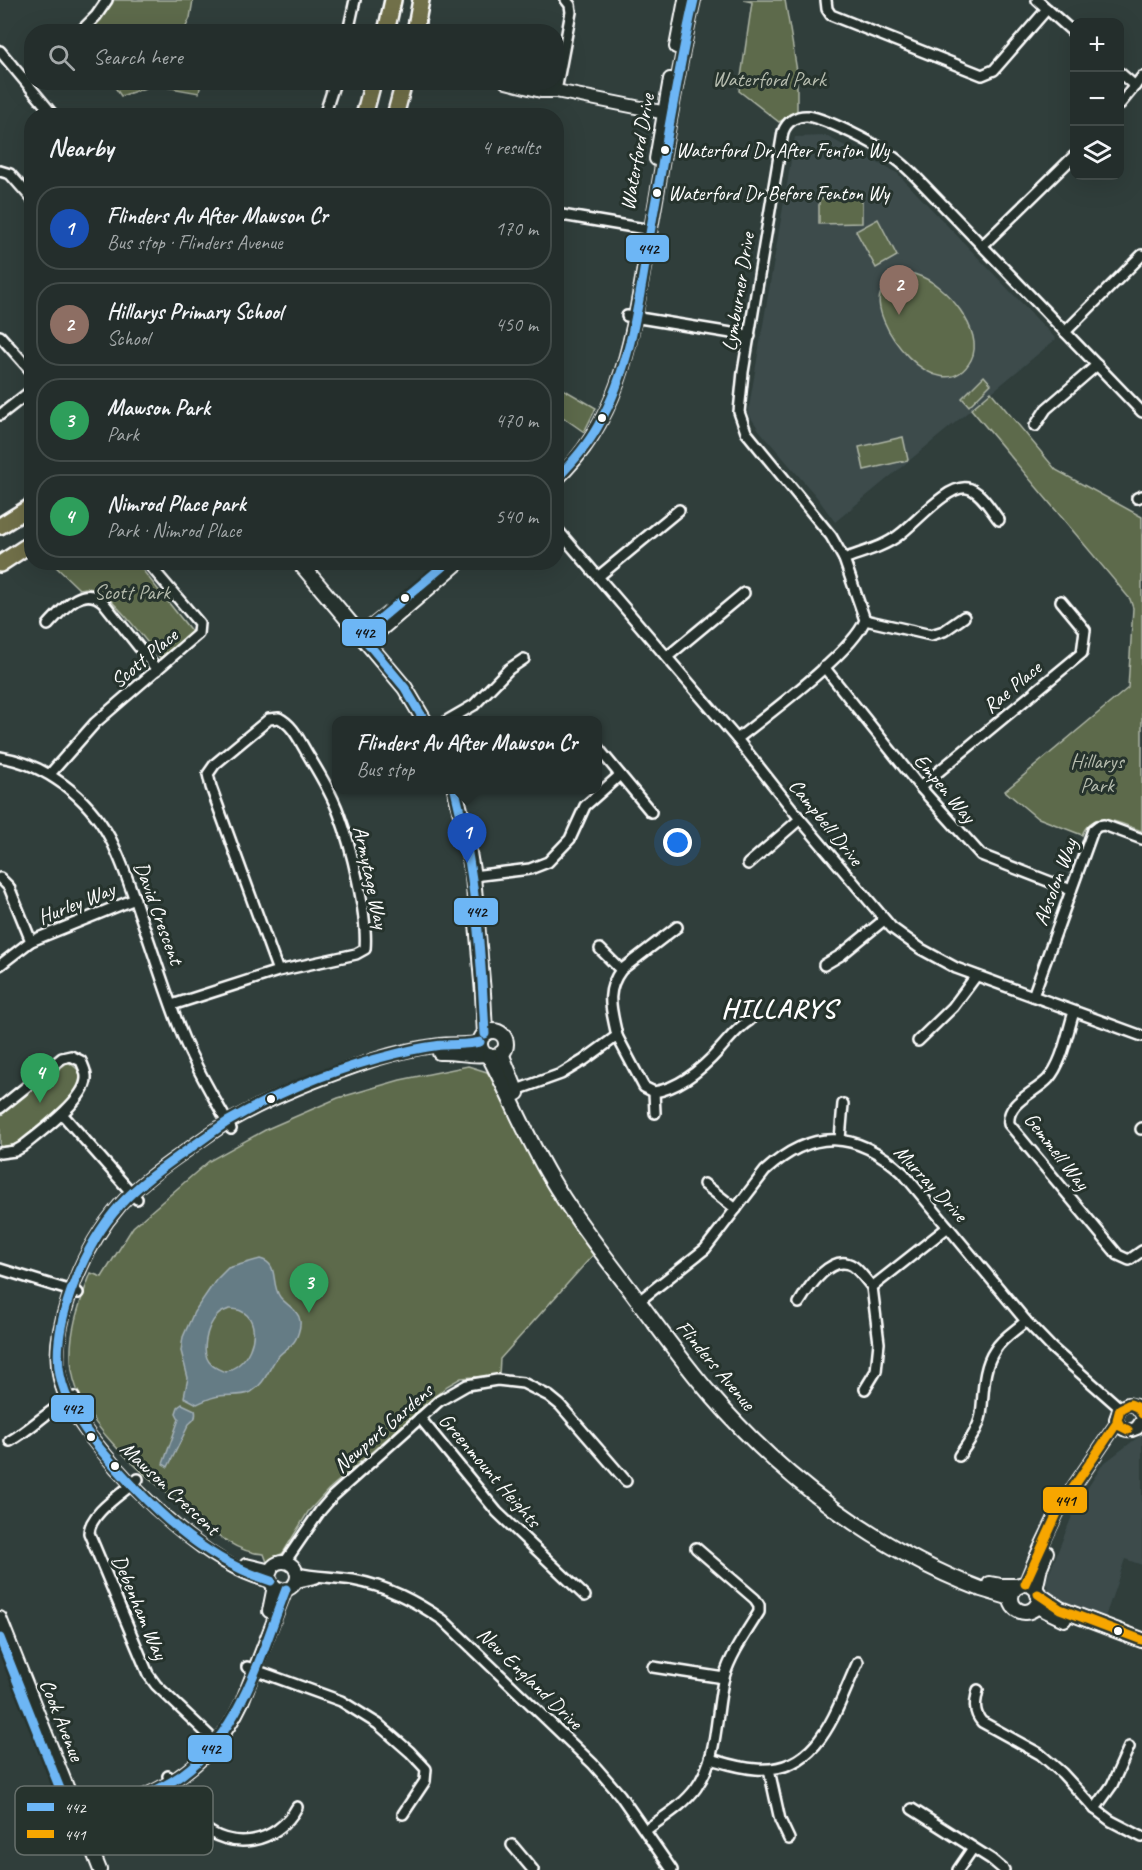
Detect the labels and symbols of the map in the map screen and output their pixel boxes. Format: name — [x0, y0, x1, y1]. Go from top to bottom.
park label: Waterford Park — [712, 66, 828, 92]
street label: Waterford Drive — [614, 91, 660, 212]
place label: Waterford Dr After Fenton Wy — [676, 138, 890, 163]
marker: Waterford Dr After Fenton Wy — [659, 144, 671, 156]
place label: Waterford Dr Before Fenton Wy — [668, 181, 891, 206]
marker: Waterford Dr Before Fenton Wy — [651, 187, 663, 199]
street label: Lymburner Drive — [716, 229, 761, 353]
line badge: 442 — [625, 234, 670, 263]
text: 442 — [637, 239, 661, 259]
pin: 2 — [880, 266, 918, 315]
unlabelled marker — [596, 412, 608, 424]
park label: Scott Park — [94, 579, 171, 605]
unlabelled marker — [399, 592, 411, 604]
line badge: 442 — [341, 618, 387, 647]
street label: Scott Place — [105, 622, 184, 694]
text: 442 — [353, 623, 377, 643]
street label: Rae Place — [977, 654, 1048, 719]
street label: Empen Way — [908, 748, 983, 830]
park label: Hillarys Park — [1070, 748, 1126, 798]
street label: Campbell Drive — [783, 773, 870, 872]
pin: 1 — [448, 814, 486, 863]
street label: Armytage Way — [347, 823, 395, 932]
your location — [663, 828, 692, 857]
street label: Absolon Way — [1027, 833, 1083, 929]
street label: David Crescent — [128, 858, 190, 970]
street label: Hurley Way — [34, 875, 120, 930]
line badge: 442 — [453, 897, 499, 926]
text: 442 — [465, 902, 489, 922]
district label: HILLARYS — [721, 991, 841, 1025]
pin: 4 — [20, 1054, 60, 1103]
unlabelled marker — [265, 1093, 277, 1105]
street label: Gemmell Way — [1019, 1107, 1097, 1197]
street label: Murray Drive — [889, 1139, 975, 1229]
pin: 3 — [290, 1264, 328, 1313]
street label: Flinders Avenue — [671, 1315, 762, 1416]
street label: Newport Gardens — [328, 1376, 440, 1478]
line badge: 442 — [50, 1394, 95, 1423]
text: 442 — [61, 1399, 85, 1419]
street label: Greenmount Heights — [433, 1407, 548, 1534]
unlabelled marker — [85, 1431, 97, 1443]
street label: Mawson Crescent — [115, 1435, 227, 1542]
unlabelled marker — [109, 1460, 121, 1472]
line badge: 441 — [1042, 1486, 1088, 1514]
text: 441 — [1054, 1491, 1078, 1511]
street label: Debenham Way — [106, 1551, 174, 1665]
street label: New England Drive — [472, 1621, 589, 1736]
unlabelled marker — [1112, 1625, 1124, 1637]
street label: Cook Avenue — [34, 1675, 91, 1766]
line badge: 442 — [187, 1734, 233, 1763]
text: 442 — [199, 1739, 223, 1759]
legend — [15, 1786, 213, 1855]
text: 442 — [64, 1798, 87, 1818]
text: 441 — [64, 1825, 86, 1845]

